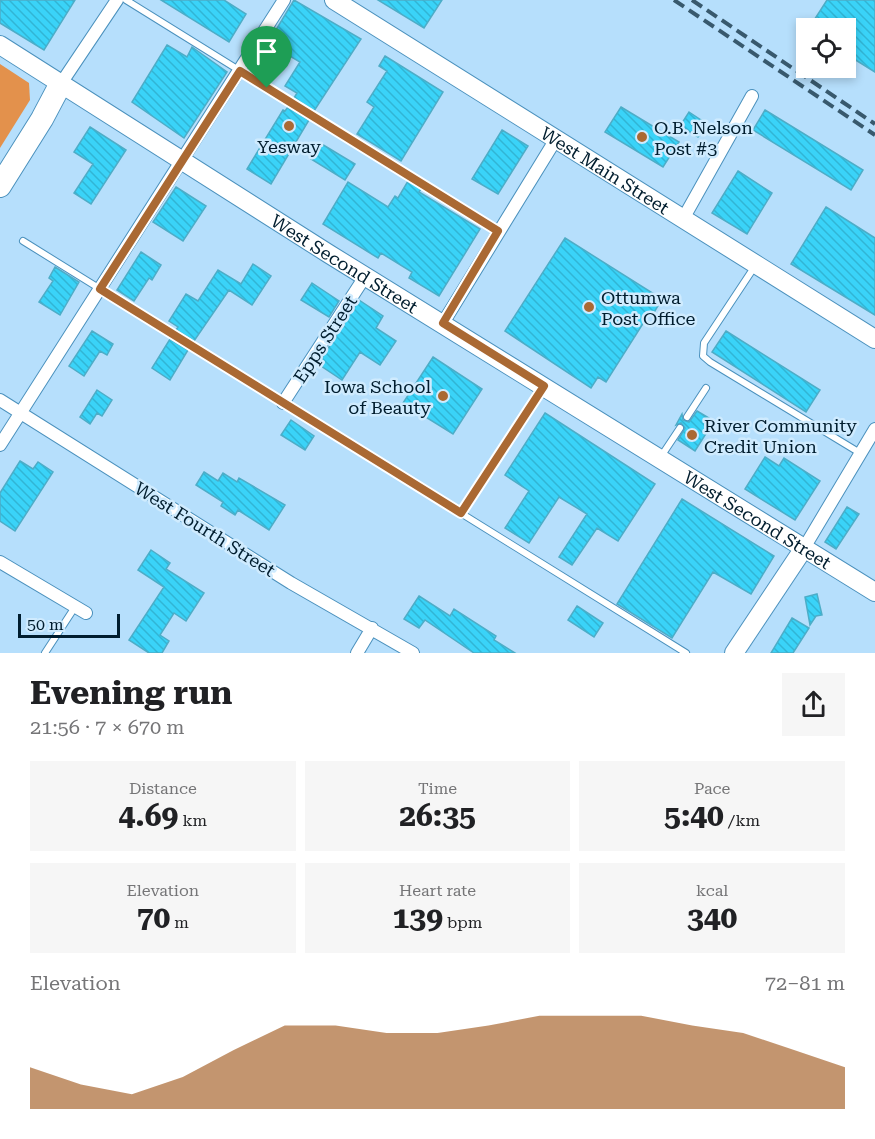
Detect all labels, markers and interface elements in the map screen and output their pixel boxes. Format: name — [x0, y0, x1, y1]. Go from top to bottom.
map controls — [796, 18, 856, 78]
button: locate — [796, 18, 856, 78]
pin — [241, 26, 292, 88]
icon: arrive — [250, 35, 283, 68]
place label: O.B. Nelson Post #3 — [654, 117, 753, 159]
marker: Yesway — [282, 119, 296, 133]
street label: West Main Street — [537, 122, 674, 218]
marker: O.B. Nelson Post #3 — [635, 130, 649, 144]
place label: Yesway — [257, 136, 321, 157]
street label: West Second Street — [267, 210, 422, 317]
place label: Ottumwa Post Office — [601, 287, 695, 329]
street label: Epps Street — [289, 291, 361, 387]
marker: Ottumwa Post Office — [582, 300, 596, 314]
place label: Iowa School of Beauty — [324, 376, 431, 418]
marker: Iowa School of Beauty — [436, 389, 450, 403]
place label: River Community Credit Union — [704, 415, 857, 457]
marker: River Community Credit Union — [685, 428, 699, 442]
street label: West Second Street — [680, 466, 835, 573]
street label: West Fourth Street — [131, 477, 279, 581]
scale bar — [18, 611, 120, 638]
text: 50 m — [27, 615, 64, 634]
text: Evening run — [30, 673, 232, 712]
button: share — [782, 673, 845, 736]
text: 21:56 · 7 × 670 m — [30, 715, 185, 739]
text: Distance — [129, 779, 197, 798]
text: Time — [418, 779, 457, 798]
text: Pace — [694, 779, 730, 798]
text: 4.69 — [119, 798, 178, 833]
text: 26:35 — [399, 798, 476, 833]
text: 5:40 — [664, 798, 724, 833]
text: km — [178, 811, 207, 830]
text: /km — [724, 811, 760, 830]
text: Elevation — [127, 881, 199, 900]
text: Heart rate — [399, 881, 476, 900]
text: kcal — [696, 881, 728, 900]
text: 70 — [137, 900, 170, 935]
text: 139 — [393, 900, 443, 935]
text: 340 — [687, 900, 737, 935]
text: m — [170, 913, 189, 932]
text: bpm — [443, 913, 482, 932]
text: Elevation — [30, 971, 121, 995]
text: 72–81 m — [765, 971, 845, 995]

